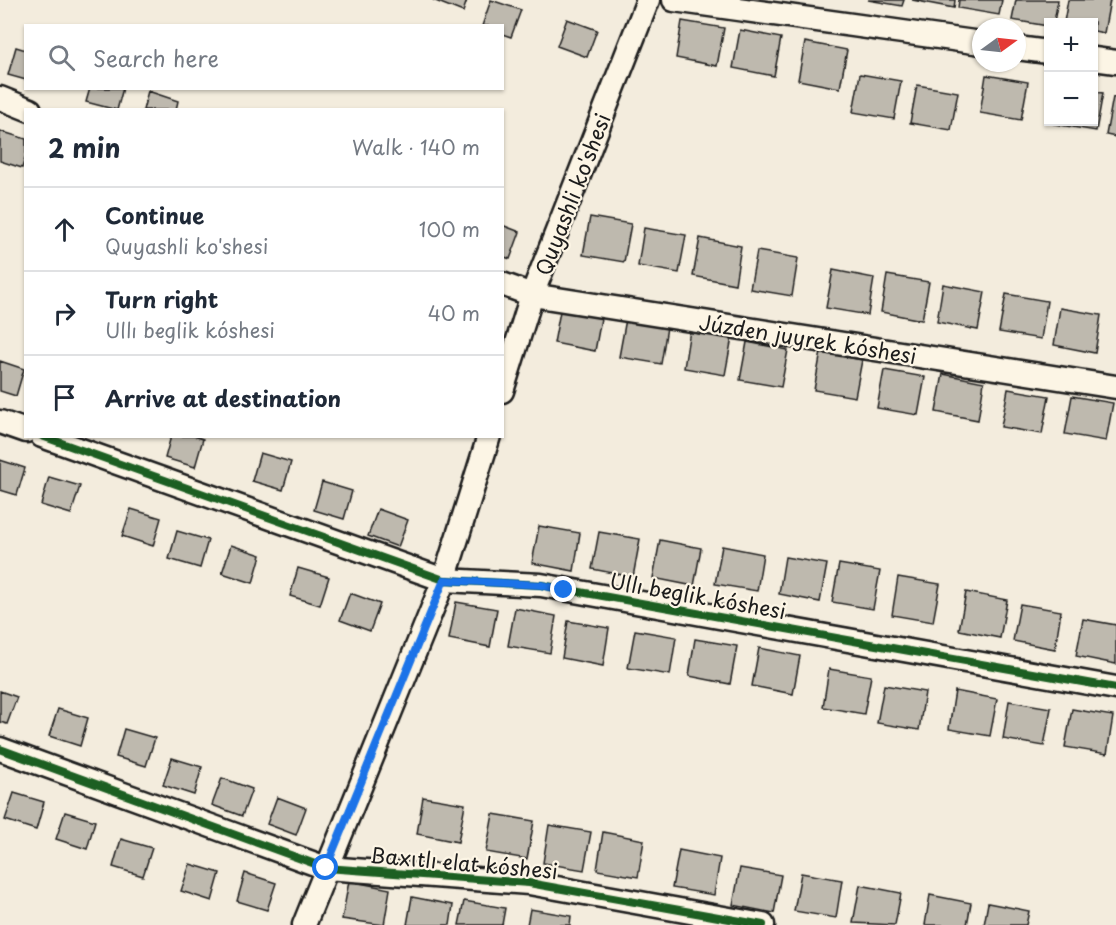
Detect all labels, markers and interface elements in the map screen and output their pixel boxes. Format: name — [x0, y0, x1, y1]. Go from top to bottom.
north arrow — [972, 18, 1026, 72]
map controls — [1044, 18, 1098, 126]
button: + — [1044, 18, 1098, 72]
search box — [24, 24, 504, 90]
icon: search — [45, 41, 78, 74]
text: Search here — [93, 41, 219, 74]
button: − — [1044, 72, 1098, 126]
street label: Quyashli ko'shesi — [526, 108, 618, 280]
text: 2 min — [48, 128, 121, 167]
text: Walk · 140 m — [352, 132, 480, 162]
text: Continue — [105, 198, 204, 231]
icon: ahead — [48, 213, 81, 246]
text: 100 m — [419, 214, 480, 244]
text: Quyashli ko'shesi — [105, 231, 268, 261]
text: Turn right — [105, 282, 218, 315]
icon: right — [48, 297, 81, 330]
text: 40 m — [428, 298, 480, 328]
street label: Júzden juyrek kóshesi — [697, 305, 919, 371]
text: Ullı beglik kóshesi — [105, 315, 275, 345]
icon: arrive — [48, 381, 81, 414]
text: Arrive at destination — [105, 381, 341, 414]
street label: Ullı beglik kóshesi — [607, 564, 789, 626]
route end — [550, 576, 576, 602]
street label: Baxıtlı elat kóshesi — [369, 838, 559, 886]
route start — [312, 854, 338, 880]

